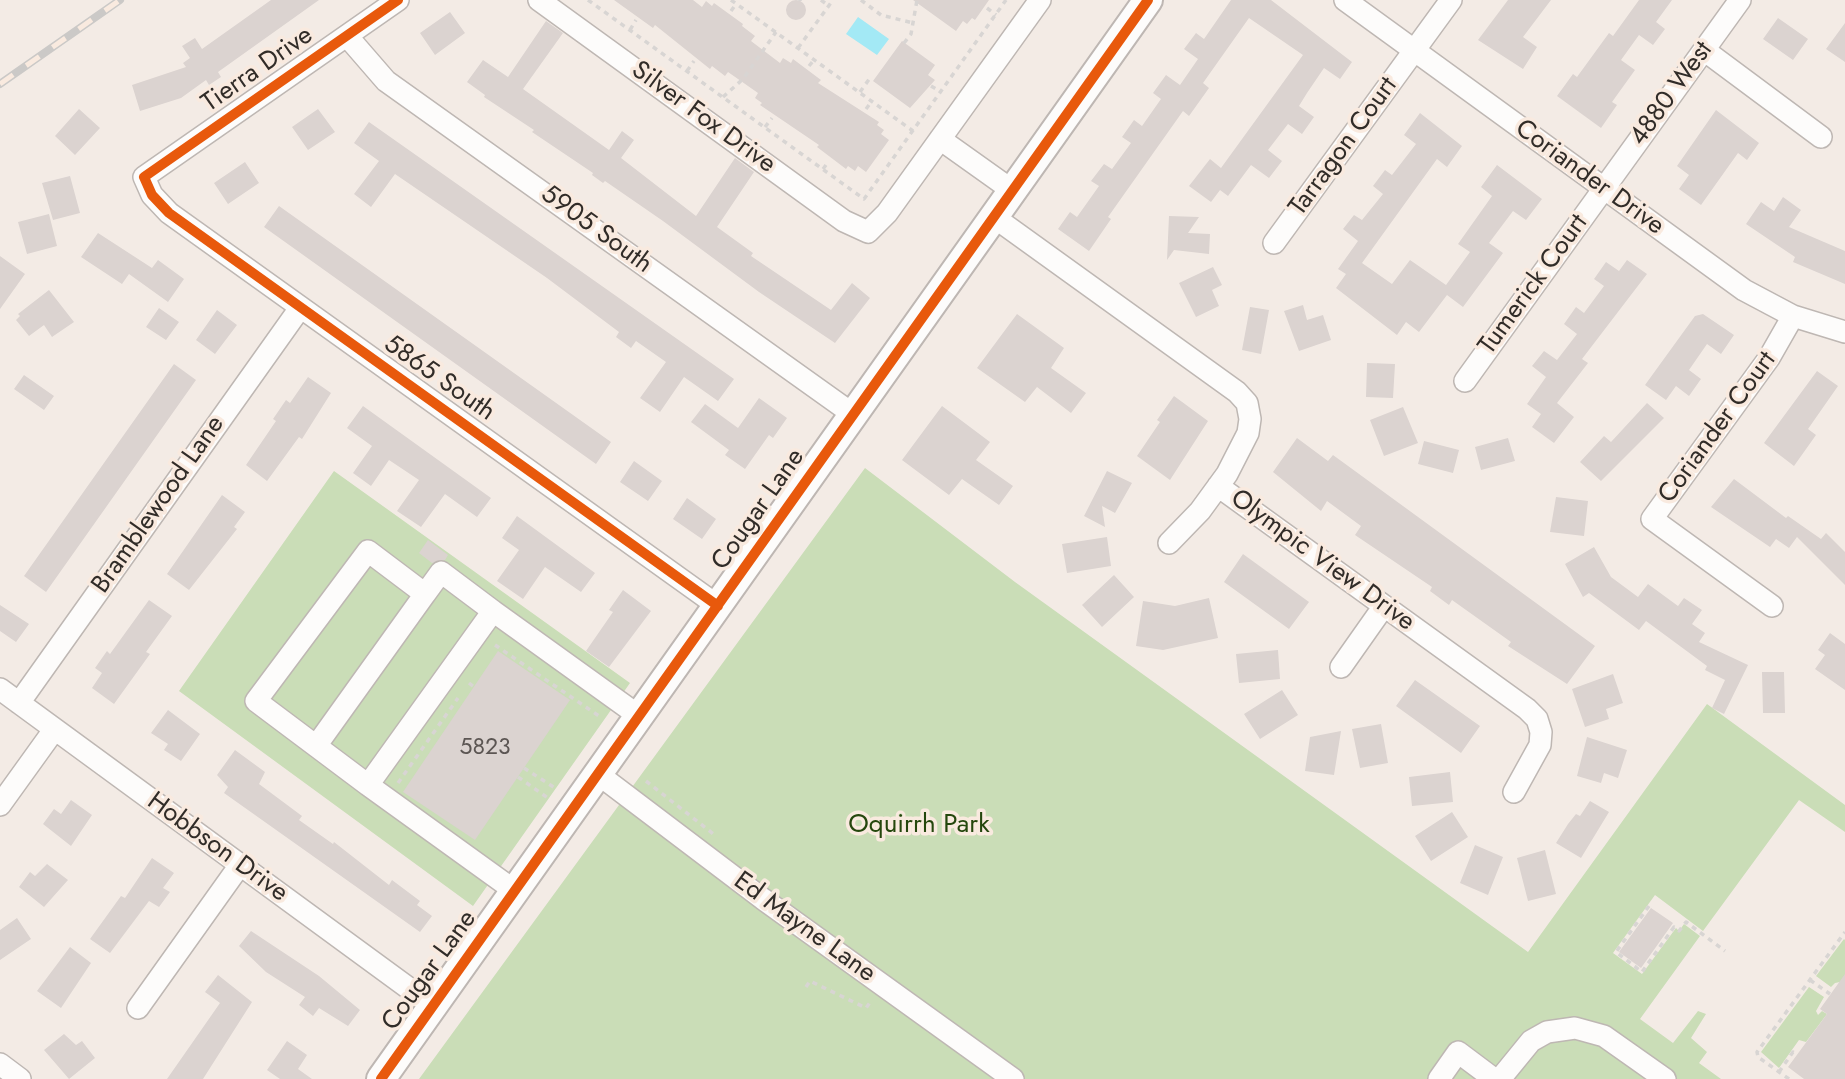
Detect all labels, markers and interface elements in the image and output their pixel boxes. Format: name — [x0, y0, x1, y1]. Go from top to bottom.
street label: Tierra Drive — [197, 20, 319, 120]
street label: 4880 West — [1624, 36, 1720, 152]
street label: Silver Fox Drive — [625, 55, 781, 181]
street label: Tarragon Court — [1283, 72, 1405, 222]
street label: Coriander Drive — [1508, 113, 1670, 243]
street label: 5905 South — [534, 179, 658, 281]
street label: Tumerick Court — [1473, 209, 1595, 361]
street label: 5865 South — [378, 329, 500, 429]
street label: Coriander Court — [1653, 346, 1783, 510]
street label: Bramblewood Lane — [86, 410, 232, 600]
street label: Cougar Lane — [706, 443, 812, 577]
street label: Olympic View Drive — [1224, 484, 1420, 638]
house number: 5823 — [459, 734, 511, 762]
street label: Hobbson Drive — [141, 786, 293, 910]
park label: Oquirrh Park — [848, 810, 990, 842]
street label: Ed Mayne Lane — [727, 866, 881, 990]
street label: Cougar Lane — [376, 905, 484, 1037]

